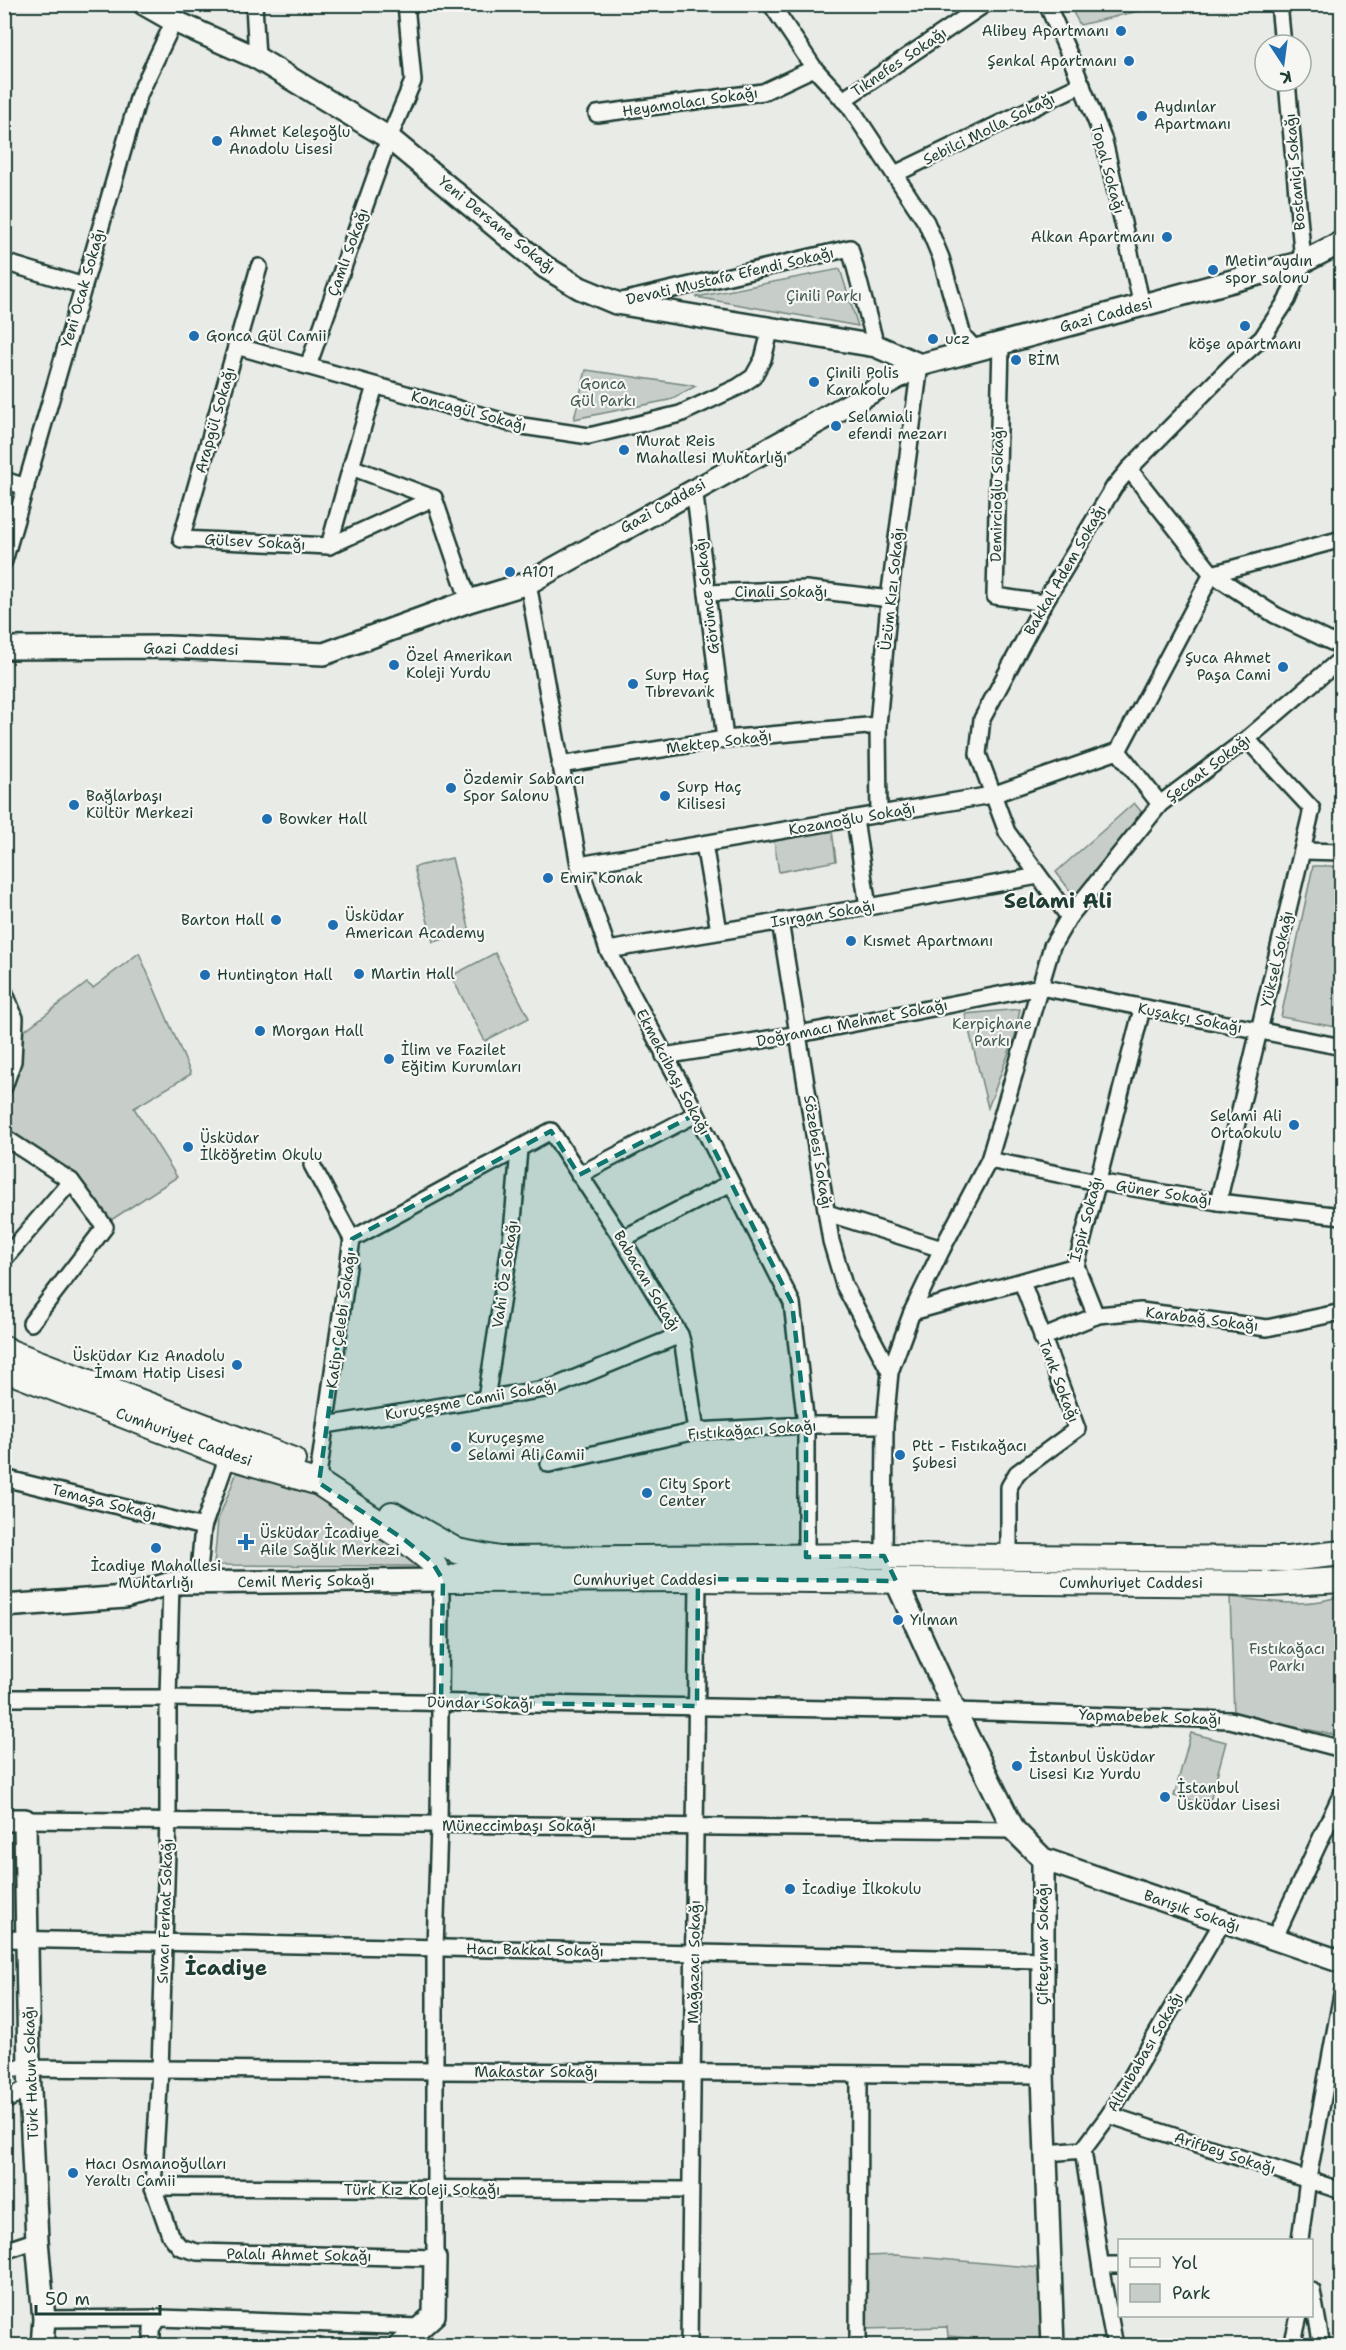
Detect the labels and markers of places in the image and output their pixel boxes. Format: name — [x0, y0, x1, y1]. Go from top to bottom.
place label: Alibey Apartmanı — [982, 21, 1109, 41]
marker: Alibey Apartmanı — [1114, 24, 1128, 38]
place label: Şenkal Apartmanı — [987, 51, 1117, 71]
marker: Şenkal Apartmanı — [1122, 54, 1136, 68]
place label: Aydınlar Apartmanı — [1154, 97, 1231, 134]
marker: Aydınlar Apartmanı — [1135, 109, 1149, 123]
place label: Ahmet Keleşoğlu Anadolu Lisesi — [229, 122, 350, 159]
marker: Ahmet Keleşoğlu Anadolu Lisesi — [210, 134, 224, 148]
place label: Alkan Apartmanı — [1031, 227, 1155, 247]
marker: Alkan Apartmanı — [1160, 230, 1174, 244]
place label: Metin aydın spor salonu — [1225, 251, 1312, 288]
marker: Metin aydın spor salonu — [1206, 263, 1220, 277]
marker: köşe apartmanı — [1238, 319, 1252, 333]
place label: Gonca Gül Camii — [206, 326, 327, 346]
marker: Gonca Gül Camii — [187, 329, 201, 343]
place label: ucz — [945, 329, 970, 349]
marker: ucz — [926, 332, 940, 346]
place label: köşe apartmanı — [1188, 334, 1302, 354]
place label: BİM — [1028, 350, 1060, 370]
marker: BİM — [1009, 353, 1023, 367]
place label: Çinili Polis Karakolu — [826, 363, 899, 400]
marker: Çinili Polis Karakolu — [807, 375, 821, 389]
place label: Selamiali efendi mezarı — [848, 407, 947, 444]
marker: Selamiali efendi mezarı — [829, 419, 843, 433]
place label: Murat Reis Mahallesi Muhtarlığı — [636, 431, 787, 468]
marker: Murat Reis Mahallesi Muhtarlığı — [617, 443, 631, 457]
place label: A101 — [522, 562, 554, 582]
marker: A101 — [503, 565, 517, 579]
place label: Özel Amerikan Koleji Yurdu — [406, 646, 512, 683]
place label: Şuca Ahmet Paşa Cami — [1185, 648, 1271, 685]
marker: Özel Amerikan Koleji Yurdu — [387, 658, 401, 672]
marker: Şuca Ahmet Paşa Cami — [1276, 660, 1290, 674]
place label: Surp Haç Tıbrevank — [645, 665, 715, 702]
marker: Surp Haç Tıbrevank — [626, 677, 640, 691]
place label: Özdemir Sabancı Spor Salonu — [463, 769, 585, 806]
place label: Surp Haç Kilisesi — [677, 777, 742, 814]
marker: Özdemir Sabancı Spor Salonu — [444, 781, 458, 795]
place label: Bağlarbaşı Kültür Merkezi — [86, 786, 194, 823]
marker: Surp Haç Kilisesi — [658, 789, 672, 803]
marker: Bağlarbaşı Kültür Merkezi — [67, 798, 81, 812]
place label: Bowker Hall — [279, 809, 368, 829]
marker: Bowker Hall — [260, 812, 274, 826]
place label: Emir Konak — [560, 868, 643, 888]
marker: Emir Konak — [541, 871, 555, 885]
place label: Üsküdar American Academy — [345, 906, 485, 943]
place label: Barton Hall — [181, 910, 264, 930]
marker: Barton Hall — [269, 913, 283, 927]
marker: Üsküdar American Academy — [326, 918, 340, 932]
place label: Kısmet Apartmanı — [863, 931, 993, 951]
marker: Kısmet Apartmanı — [844, 934, 858, 948]
place label: Martin Hall — [371, 964, 455, 984]
place label: Huntington Hall — [217, 965, 333, 985]
marker: Martin Hall — [352, 967, 366, 981]
marker: Huntington Hall — [198, 968, 212, 982]
place label: Morgan Hall — [272, 1021, 364, 1041]
marker: Morgan Hall — [253, 1024, 267, 1038]
place label: İlim ve Fazilet Eğitim Kurumları — [401, 1040, 522, 1077]
marker: İlim ve Fazilet Eğitim Kurumları — [382, 1052, 396, 1066]
place label: Selami Ali Ortaokulu — [1210, 1106, 1282, 1143]
marker: Selami Ali Ortaokulu — [1287, 1118, 1301, 1132]
place label: Üsküdar İlköğretim Okulu — [200, 1128, 322, 1165]
marker: Üsküdar İlköğretim Okulu — [181, 1140, 195, 1154]
place label: Üsküdar Kız Anadolu İmam Hatip Lisesi — [73, 1346, 225, 1383]
marker: Üsküdar Kız Anadolu İmam Hatip Lisesi — [230, 1358, 244, 1372]
place label: Kuruçeşme Selami Ali Camii — [468, 1428, 585, 1465]
place label: Ptt - Fıstıkağacı Şubesi — [912, 1436, 1027, 1473]
marker: Kuruçeşme Selami Ali Camii — [449, 1440, 463, 1454]
marker: Ptt - Fıstıkağacı Şubesi — [893, 1448, 907, 1462]
place label: City Sport Center — [659, 1474, 731, 1511]
marker: City Sport Center — [640, 1486, 654, 1500]
place label: Üsküdar İcadiye Aile Sağlık Merkezi — [260, 1523, 400, 1560]
marker: Üsküdar İcadiye Aile Sağlık Merkezi — [237, 1533, 255, 1551]
marker: İcadiye Mahallesi Muhtarlığı — [149, 1541, 163, 1555]
place label: İcadiye Mahallesi Muhtarlığı — [91, 1556, 221, 1593]
place label: Yılman — [910, 1610, 958, 1630]
marker: Yılman — [891, 1613, 905, 1627]
place label: İstanbul Üsküdar Lisesi Kız Yurdu — [1029, 1747, 1156, 1784]
marker: İstanbul Üsküdar Lisesi Kız Yurdu — [1010, 1759, 1024, 1773]
place label: İstanbul Üsküdar Lisesi — [1177, 1778, 1280, 1815]
marker: İstanbul Üsküdar Lisesi — [1158, 1790, 1172, 1804]
place label: İcadiye İlkokulu — [802, 1879, 921, 1899]
marker: İcadiye İlkokulu — [783, 1882, 797, 1896]
place label: Hacı Osmanoğulları Yeraltı Camii — [85, 2154, 227, 2191]
marker: Hacı Osmanoğulları Yeraltı Camii — [66, 2166, 80, 2180]

